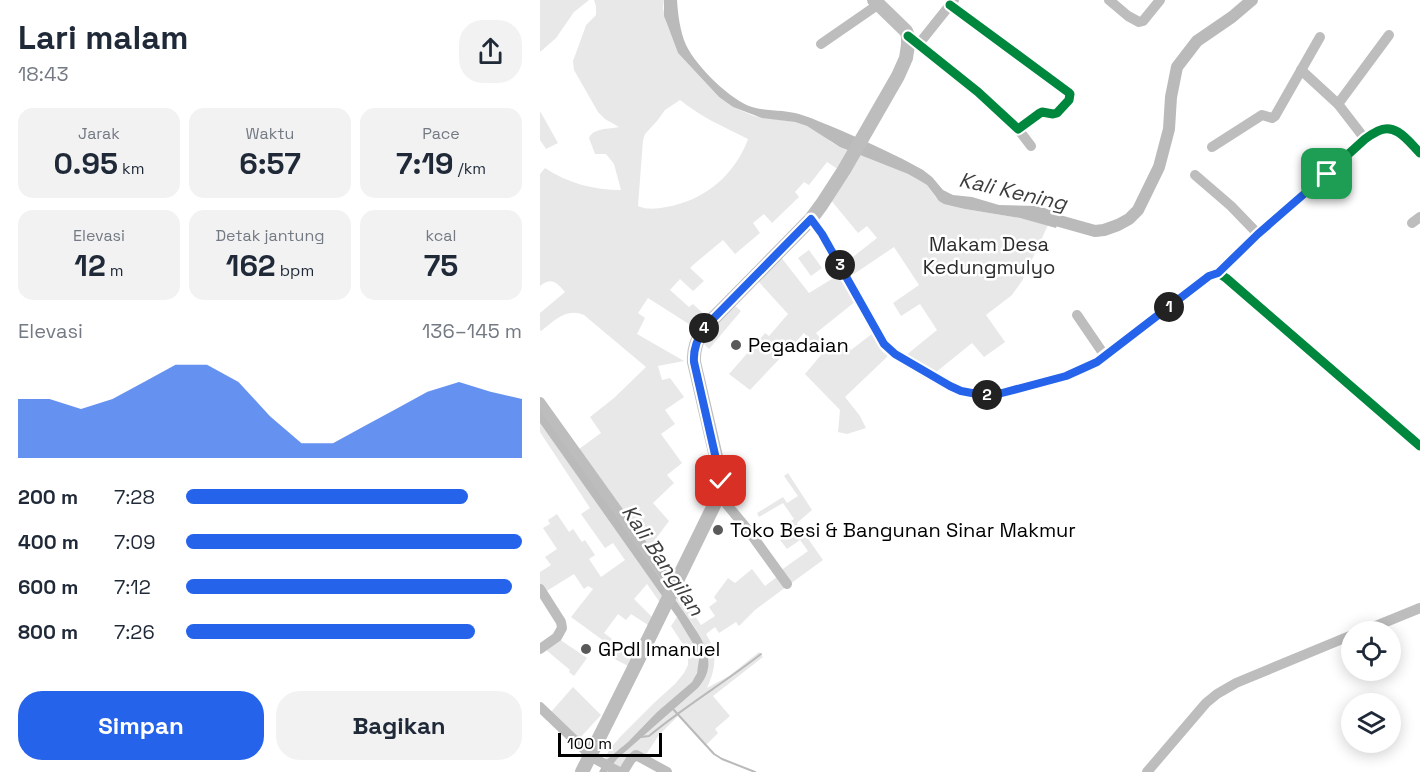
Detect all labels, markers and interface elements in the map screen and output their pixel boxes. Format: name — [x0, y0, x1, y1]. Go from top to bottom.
text: Lari malam — [18, 17, 188, 59]
button: share — [459, 20, 522, 83]
text: 18:43 — [18, 61, 68, 87]
text: Jarak — [78, 123, 120, 144]
text: Waktu — [246, 123, 294, 144]
text: Pace — [422, 123, 460, 144]
text: 0.95 — [54, 144, 118, 183]
text: 6:57 — [239, 144, 301, 183]
text: 7:19 — [396, 144, 454, 183]
pin — [1301, 148, 1352, 199]
icon: arrive — [1310, 157, 1343, 190]
text: km — [118, 158, 144, 179]
text: /km — [454, 158, 486, 179]
water label: Kali Kening — [956, 166, 1071, 217]
text: Elevasi — [73, 225, 125, 246]
text: Detak jantung — [216, 225, 324, 246]
text: kcal — [426, 225, 456, 246]
park label: Makam Desa Kedungmulyo — [923, 231, 1055, 280]
text: 12 — [74, 246, 106, 285]
text: 162 — [226, 246, 276, 285]
text: 75 — [424, 246, 458, 285]
pin: 3 — [825, 250, 855, 280]
text: 3 — [835, 254, 845, 275]
text: m — [106, 260, 124, 281]
text: bpm — [276, 260, 314, 281]
pin: 1 — [1154, 292, 1184, 322]
text: 1 — [1165, 296, 1173, 317]
pin: 4 — [689, 313, 719, 343]
text: 4 — [699, 317, 709, 338]
text: Elevasi — [18, 318, 83, 344]
text: 136–145 m — [422, 318, 522, 344]
place label: Pegadaian — [748, 332, 849, 358]
marker: Pegadaian — [729, 338, 743, 352]
pin: 2 — [972, 380, 1002, 410]
text: 2 — [982, 384, 992, 405]
pin — [695, 455, 746, 506]
icon: check — [704, 464, 737, 497]
text: 200 m — [18, 484, 78, 510]
text: 7:28 — [114, 484, 155, 510]
water label: Kali Bangilan — [616, 499, 711, 622]
place label: Toko Besi & Bangunan Sinar Makmur — [730, 517, 1076, 543]
marker: Toko Besi & Bangunan Sinar Makmur — [711, 523, 725, 537]
text: 400 m — [18, 529, 79, 555]
text: 7:09 — [114, 529, 155, 555]
text: 600 m — [18, 574, 78, 600]
text: 7:12 — [114, 574, 151, 600]
text: 800 m — [18, 619, 78, 645]
text: 7:26 — [114, 619, 155, 645]
map controls — [1341, 621, 1401, 753]
button: locate — [1341, 621, 1401, 681]
place label: GPdI Imanuel — [598, 636, 720, 662]
marker: GPdI Imanuel — [579, 642, 593, 656]
button: Simpan — [18, 691, 264, 760]
button: Bagikan — [276, 691, 522, 760]
button: layers — [1341, 693, 1401, 753]
scale bar — [558, 730, 662, 758]
text: 100 m — [567, 733, 612, 754]

